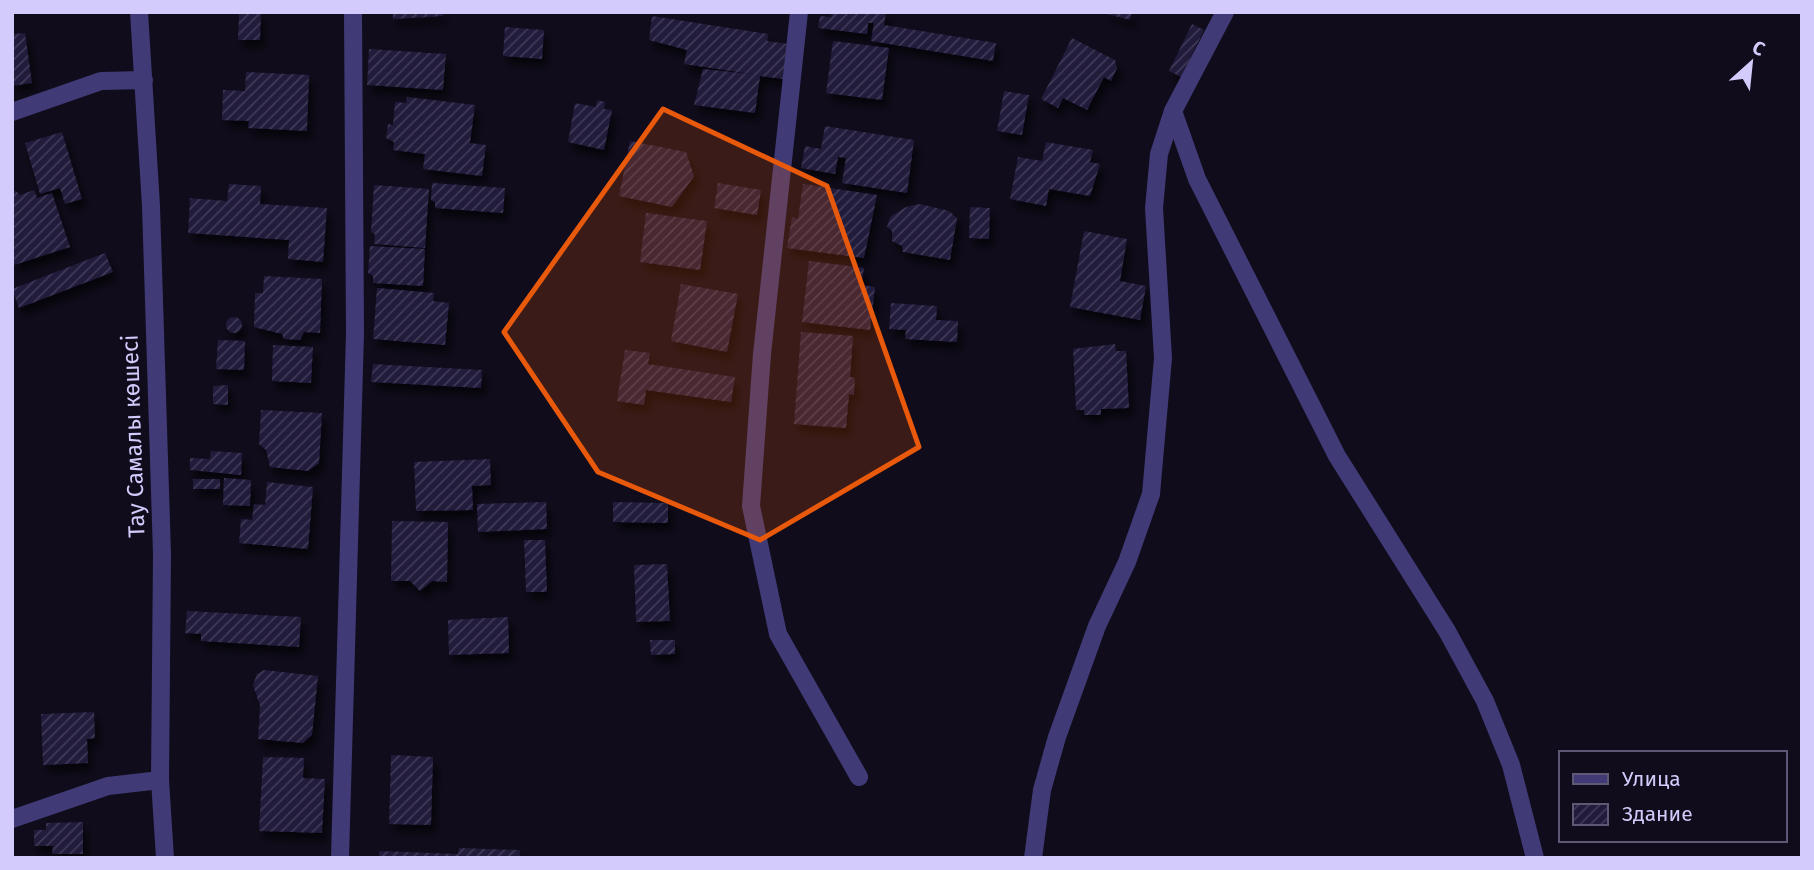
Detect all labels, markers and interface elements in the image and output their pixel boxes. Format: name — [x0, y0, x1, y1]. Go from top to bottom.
north arrow — [1716, 28, 1786, 98]
text: С — [1748, 36, 1769, 61]
street label: Тау Самалы көшесі — [115, 334, 151, 538]
legend — [1559, 751, 1786, 842]
text: Улица — [1622, 766, 1681, 792]
text: Здание — [1622, 801, 1693, 827]

